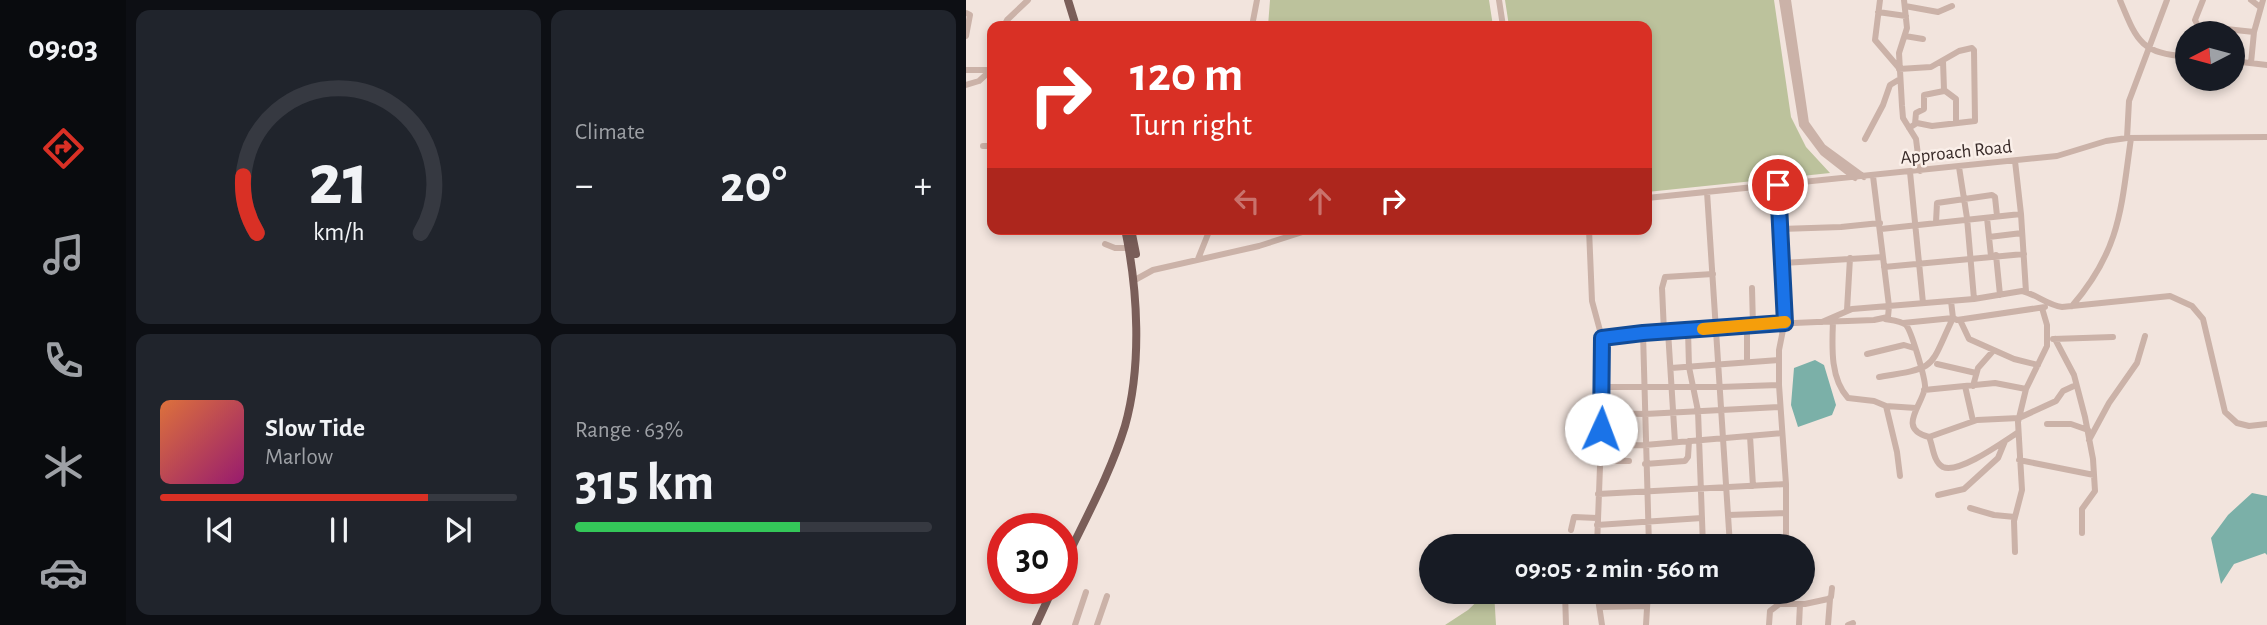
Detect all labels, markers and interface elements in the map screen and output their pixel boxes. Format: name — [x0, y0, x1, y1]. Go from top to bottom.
north arrow — [2175, 21, 2245, 91]
map controls — [2175, 21, 2245, 91]
text: 09:03 — [28, 32, 98, 64]
icon: right — [1015, 49, 1106, 140]
text: 120 m — [1130, 51, 1243, 100]
text: Turn right — [1130, 109, 1252, 141]
text: Climate — [575, 121, 645, 144]
icon: directions — [39, 124, 88, 173]
street label: Approach Road — [1899, 137, 2013, 168]
text: 21 — [308, 145, 369, 218]
pin — [1748, 155, 1808, 215]
text: 20° — [720, 159, 787, 211]
icon: arrive — [1759, 166, 1797, 204]
text: − — [575, 167, 593, 205]
text: + — [914, 167, 932, 205]
icon: left — [1228, 182, 1266, 220]
icon: ahead — [1301, 182, 1339, 220]
icon: right — [1374, 182, 1412, 220]
text: km/h — [313, 220, 364, 245]
icon: music — [39, 230, 88, 279]
icon: phone — [39, 336, 88, 385]
position arrow — [1564, 392, 1638, 466]
text: Slow Tide — [265, 415, 365, 441]
text: Range · 63% — [575, 419, 683, 442]
icon: climate — [39, 442, 88, 491]
text: Marlow — [265, 446, 333, 469]
text: 315 km — [575, 457, 714, 509]
icon: previous — [201, 511, 239, 549]
icon: pause — [320, 511, 358, 549]
icon: next — [439, 511, 477, 549]
speed limit sign: 30 — [987, 513, 1078, 604]
icon: car — [39, 548, 88, 597]
text: 09:05 · 2 min · 560 m — [1515, 556, 1719, 582]

